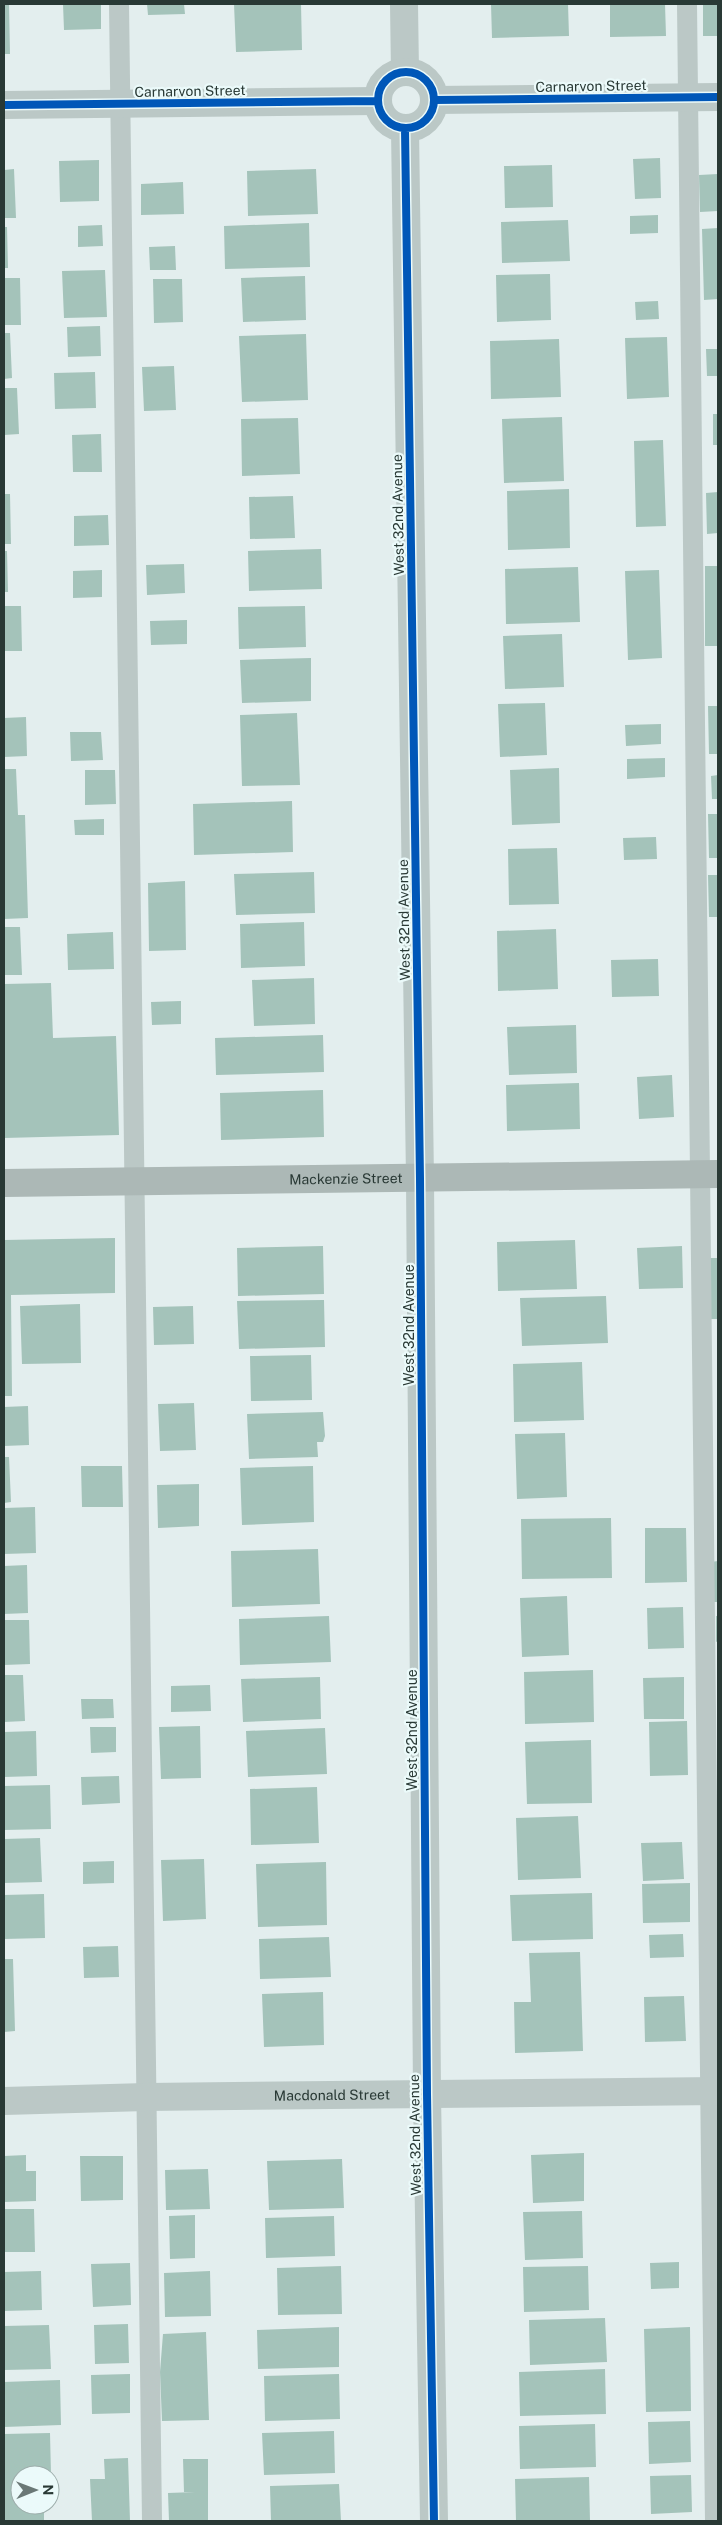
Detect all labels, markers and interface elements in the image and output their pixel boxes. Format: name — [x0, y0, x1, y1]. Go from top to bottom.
street label: Carnarvon Street — [535, 77, 647, 95]
street label: Carnarvon Street — [134, 82, 246, 100]
street label: West 32nd Avenue — [389, 454, 407, 576]
street label: West 32nd Avenue — [395, 859, 413, 981]
street label: Mackenzie Street — [289, 1170, 403, 1187]
street label: West 32nd Avenue — [401, 1264, 417, 1386]
street label: West 32nd Avenue — [404, 1669, 420, 1791]
street label: West 32nd Avenue — [406, 2074, 424, 2196]
street label: Macdonald Street — [274, 2086, 390, 2104]
north arrow — [10, 2465, 60, 2515]
text: N — [40, 2484, 56, 2495]

